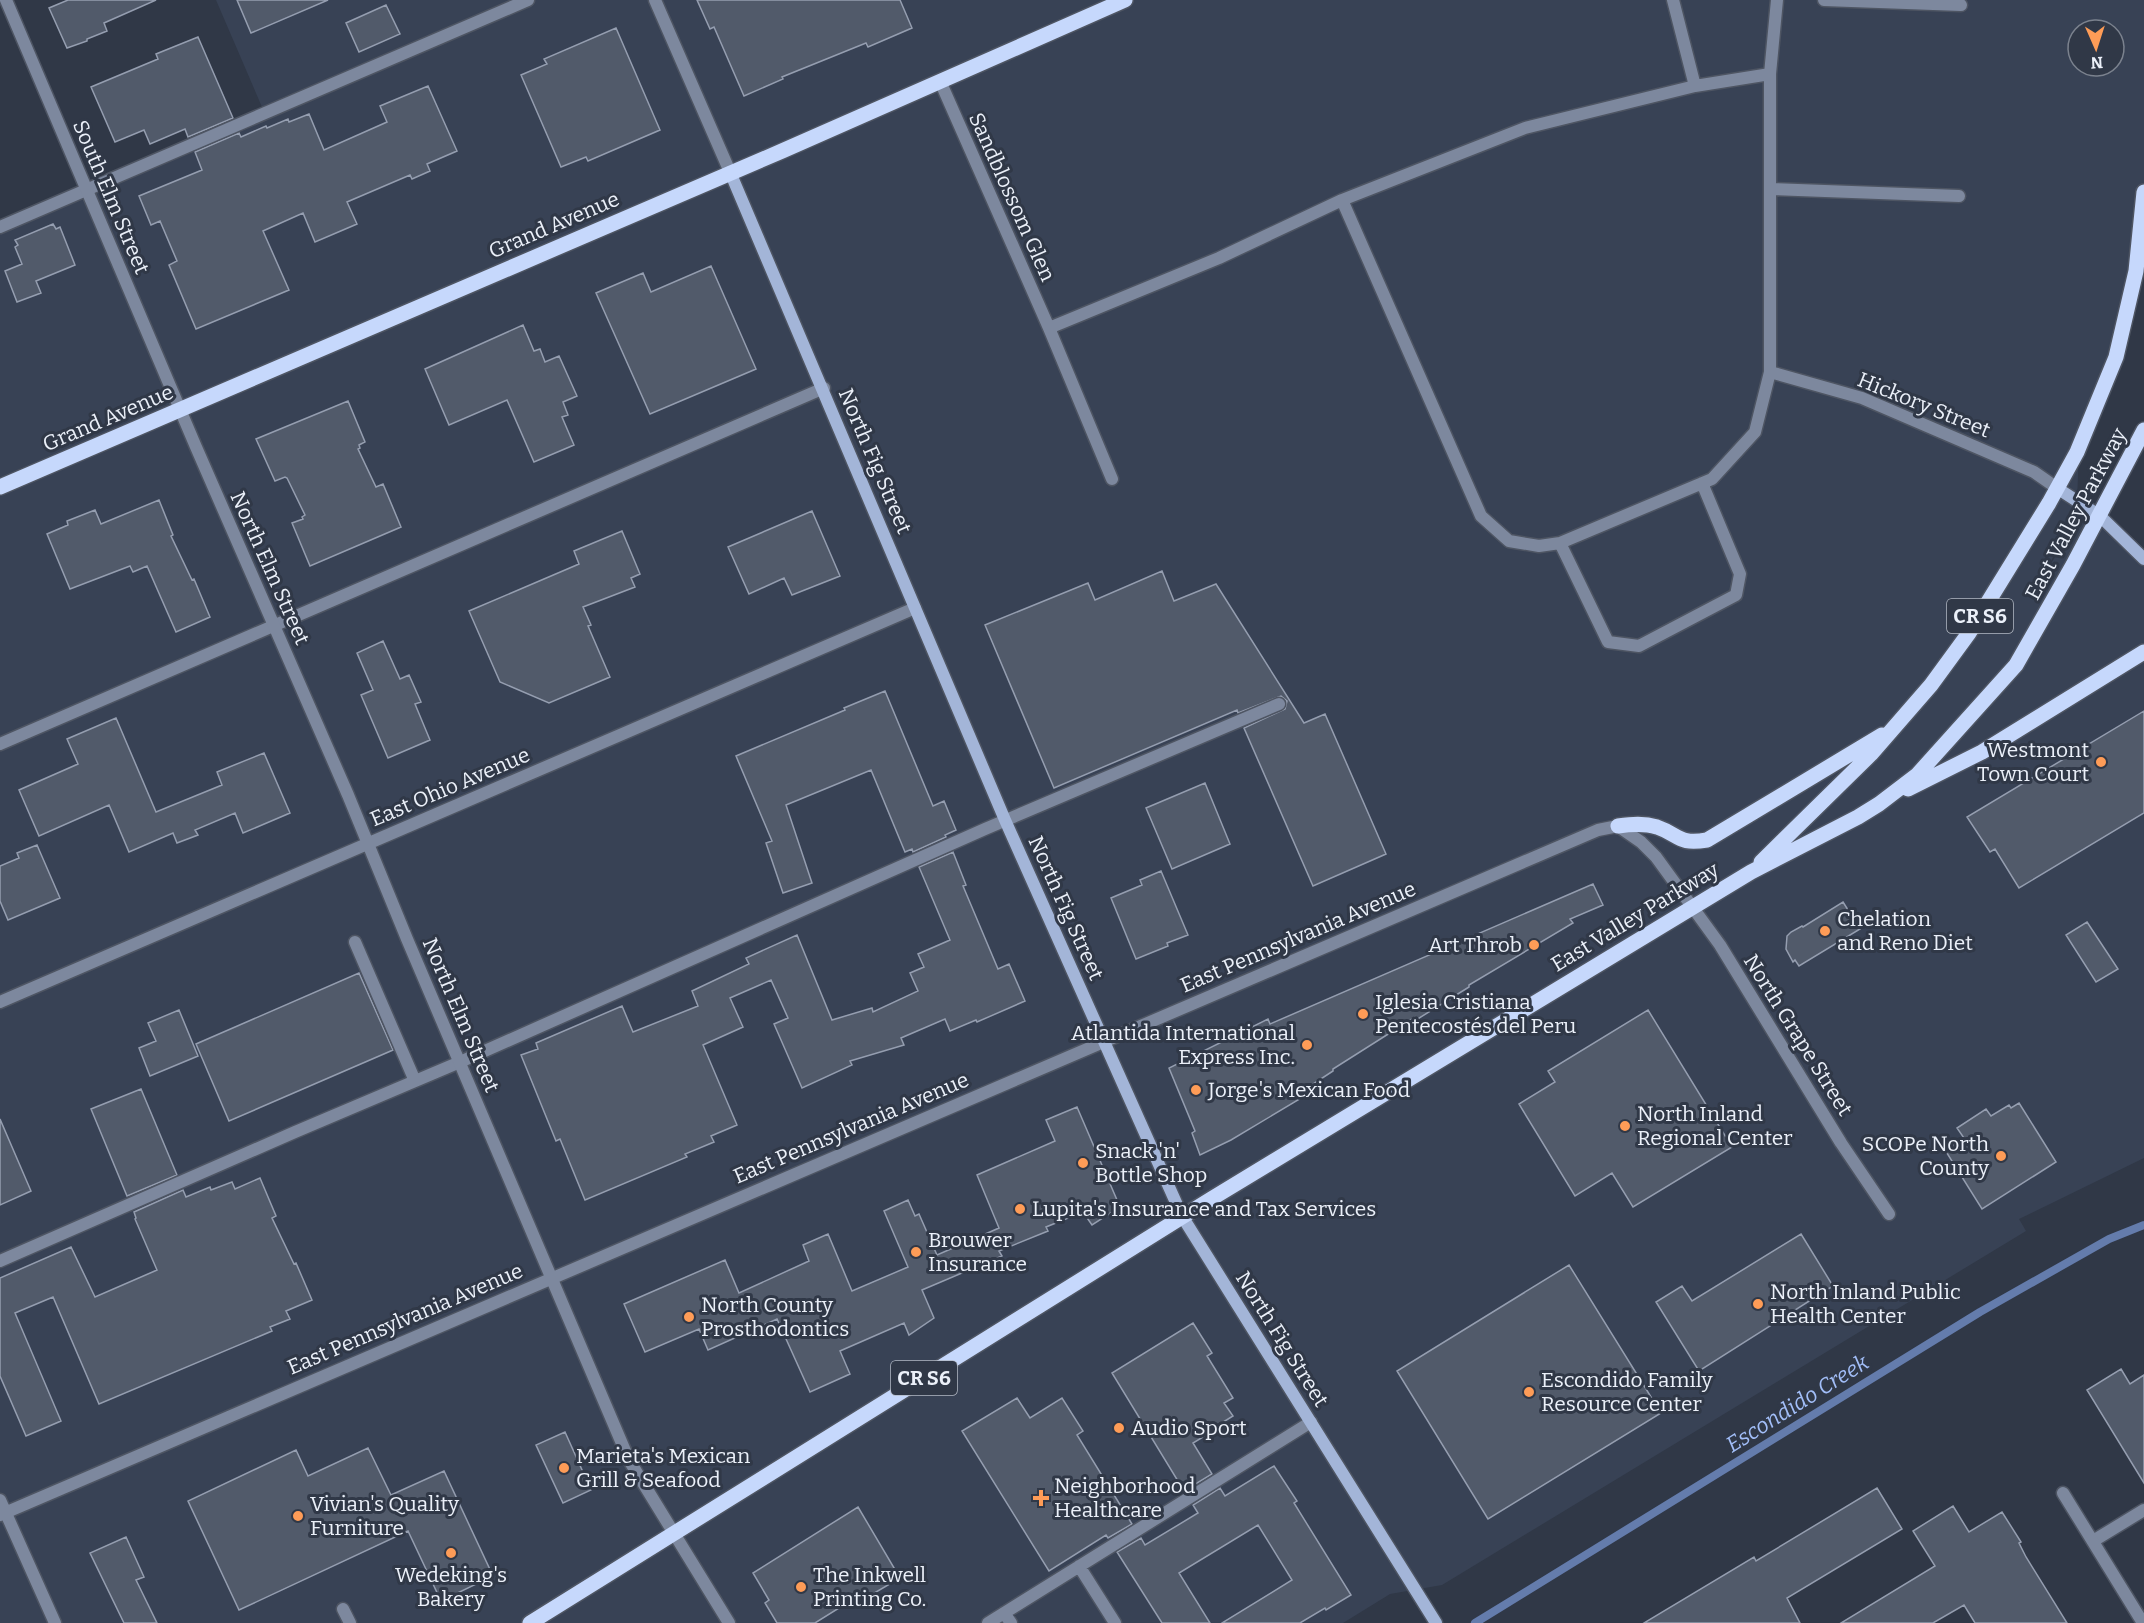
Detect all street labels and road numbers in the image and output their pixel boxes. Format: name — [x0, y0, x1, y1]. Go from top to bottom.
street label: Sandblossom Glen — [963, 109, 1061, 285]
street label: South Elm Street — [67, 116, 155, 278]
street label: Grand Avenue — [485, 186, 623, 264]
street label: Hickory Street — [1854, 367, 1994, 444]
street label: Grand Avenue — [39, 379, 177, 457]
street label: North Fig Street — [833, 384, 917, 538]
street label: East Valley Parkway — [2020, 423, 2133, 604]
street label: North Elm Street — [225, 487, 316, 649]
road number: CR S6 — [1947, 599, 2013, 633]
street label: East Ohio Avenue — [366, 742, 534, 832]
street label: North Fig Street — [1023, 832, 1110, 985]
street label: East Valley Parkway — [1546, 856, 1724, 977]
street label: East Pennsylvania Avenue — [1176, 876, 1420, 998]
street label: North Elm Street — [417, 934, 505, 1096]
street label: North Grape Street — [1738, 950, 1858, 1121]
street label: East Pennsylvania Avenue — [729, 1067, 973, 1189]
street label: East Pennsylvania Avenue — [283, 1258, 527, 1380]
street label: North Fig Street — [1230, 1266, 1334, 1412]
road number: CR S6 — [891, 1361, 957, 1395]

